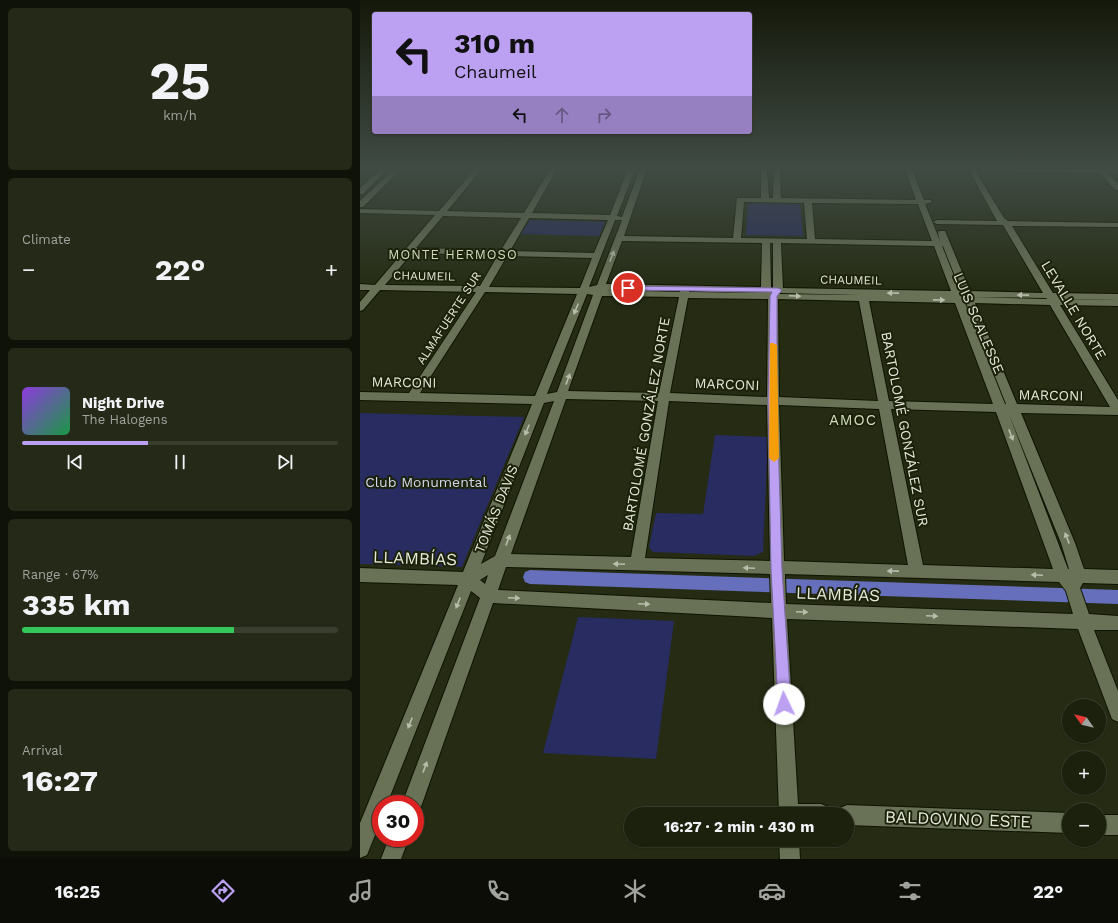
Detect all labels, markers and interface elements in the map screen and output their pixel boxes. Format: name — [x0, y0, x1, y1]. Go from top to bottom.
text: 310 m — [454, 27, 535, 60]
icon: left — [388, 28, 440, 80]
text: 25 — [149, 51, 211, 112]
text: Chaumeil — [454, 61, 537, 82]
icon: left — [509, 104, 531, 126]
icon: ahead — [551, 104, 573, 126]
icon: right — [593, 104, 615, 126]
text: km/h — [163, 108, 197, 123]
text: Climate — [22, 232, 71, 247]
district label: MONTE HERMOSO — [388, 247, 518, 262]
one-way arrow — [609, 250, 615, 262]
text: 22° — [155, 252, 205, 287]
text: − — [22, 257, 35, 282]
text: + — [325, 257, 338, 282]
street label: LEVALLE NORTE — [1038, 258, 1110, 362]
street label: CHAUMEIL — [393, 268, 455, 284]
street label: ALMAFUERTE SUR — [414, 269, 484, 367]
street label: LUIS SCALESSE — [951, 270, 1007, 376]
pin — [611, 271, 645, 305]
street label: CHAUMEIL — [820, 272, 882, 288]
icon: arrive — [617, 277, 639, 299]
one-way arrow — [886, 290, 899, 296]
one-way arrow — [1016, 292, 1029, 298]
one-way arrow — [789, 293, 802, 299]
one-way arrow — [933, 296, 945, 303]
one-way arrow — [572, 304, 578, 316]
street label: BARTOLOMÉ GONZÁLEZ NORTE — [619, 316, 673, 532]
street label: BARTOLOMÉ GONZÁLEZ SUR — [878, 330, 932, 528]
one-way arrow — [565, 372, 571, 384]
street label: MARCONI — [371, 373, 437, 391]
street label: MARCONI — [694, 375, 760, 393]
street label: MARCONI — [1018, 386, 1084, 404]
text: Night Drive — [82, 394, 165, 412]
district label: AMOC — [829, 411, 877, 429]
text: The Halogens — [82, 412, 168, 427]
one-way arrow — [524, 425, 530, 436]
one-way arrow — [1008, 429, 1014, 441]
icon: previous — [64, 451, 86, 473]
icon: pause — [169, 451, 191, 473]
icon: next — [274, 451, 296, 473]
street label: TOMÁS DAVIS — [471, 462, 521, 555]
park label: Club Monumental — [365, 474, 488, 490]
one-way arrow — [1063, 532, 1069, 544]
one-way arrow — [506, 534, 512, 546]
street label: LLAMBÍAS — [373, 547, 457, 569]
one-way arrow — [613, 560, 625, 567]
one-way arrow — [742, 565, 755, 571]
text: Range · 67% — [22, 567, 98, 582]
one-way arrow — [886, 568, 899, 574]
one-way arrow — [1030, 572, 1043, 578]
street label: LLAMBÍAS — [796, 583, 880, 605]
text: 335 km — [22, 587, 131, 622]
one-way arrow — [508, 594, 520, 601]
one-way arrow — [455, 597, 461, 609]
one-way arrow — [638, 601, 650, 608]
one-way arrow — [796, 609, 809, 615]
one-way arrow — [926, 613, 938, 620]
position arrow — [763, 683, 805, 725]
north arrow — [1062, 699, 1106, 743]
map controls — [1062, 699, 1106, 847]
one-way arrow — [406, 718, 412, 730]
text: Arrival — [22, 743, 63, 758]
button: + — [1062, 751, 1106, 795]
one-way arrow — [423, 761, 429, 773]
text: 16:27 — [22, 763, 98, 798]
speed limit sign: 30 — [372, 795, 424, 847]
button: − — [1062, 803, 1106, 847]
street label: BALDOVINO ESTE — [884, 806, 1032, 832]
text: 16:27 · 2 min · 430 m — [664, 818, 814, 836]
icon: directions — [209, 877, 237, 905]
icon: music — [347, 877, 375, 905]
icon: phone — [484, 877, 512, 905]
icon: climate — [621, 877, 649, 905]
icon: car — [758, 877, 786, 905]
icon: filters — [896, 877, 924, 905]
text: 16:25 — [55, 881, 100, 902]
text: 22° — [1033, 881, 1063, 902]

